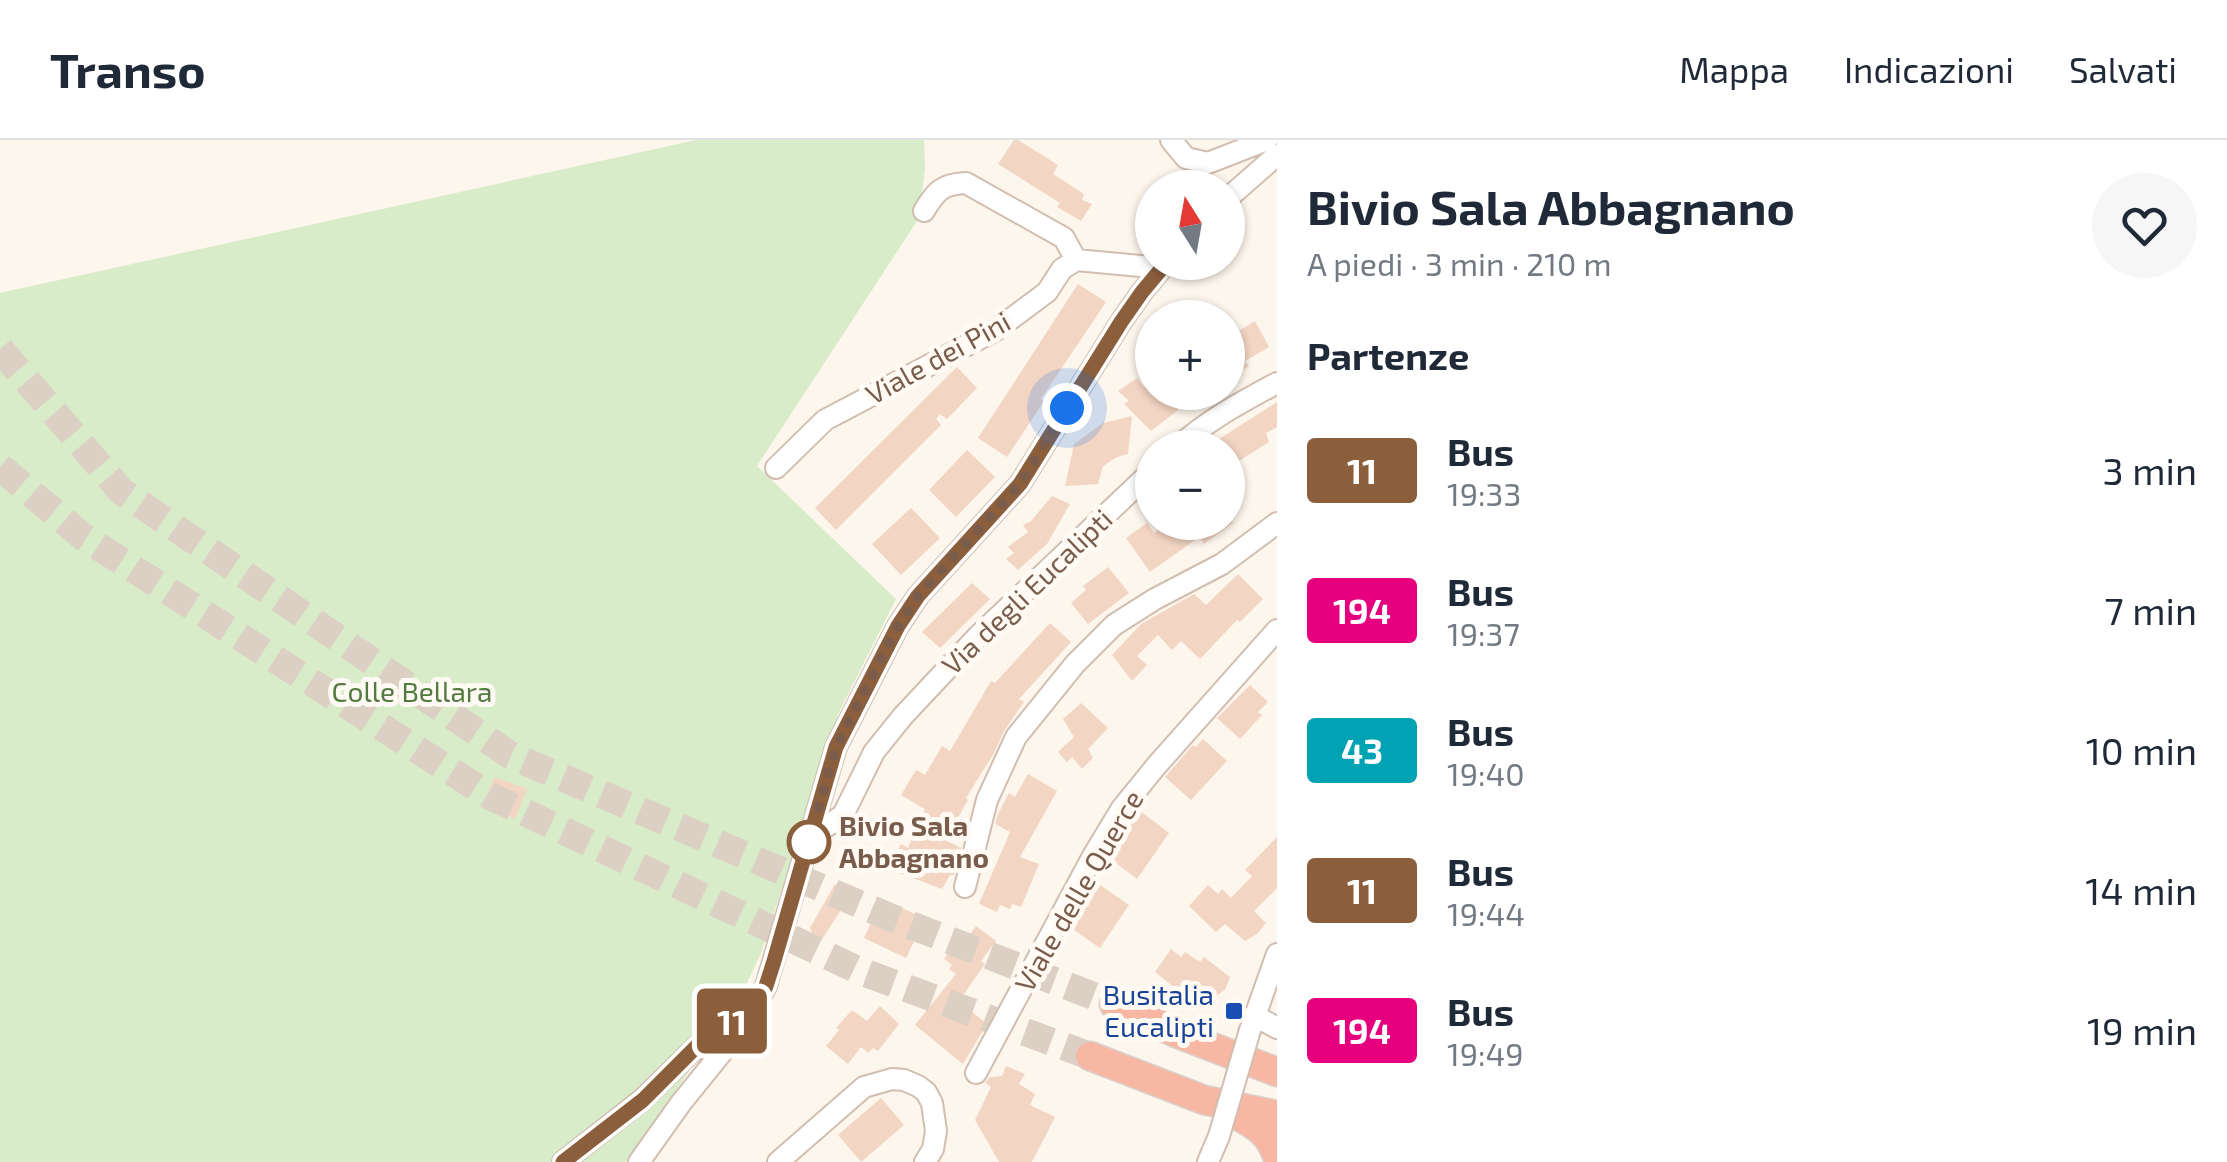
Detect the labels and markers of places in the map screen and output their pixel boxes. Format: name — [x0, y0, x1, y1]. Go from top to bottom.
place label: Bivio Sala Abbagnano — [839, 808, 989, 874]
marker: Bivio Sala Abbagnano — [788, 821, 830, 863]
place label: Busitalia Eucalipti — [1103, 977, 1214, 1043]
marker: Busitalia Eucalipti — [1223, 1000, 1245, 1022]

